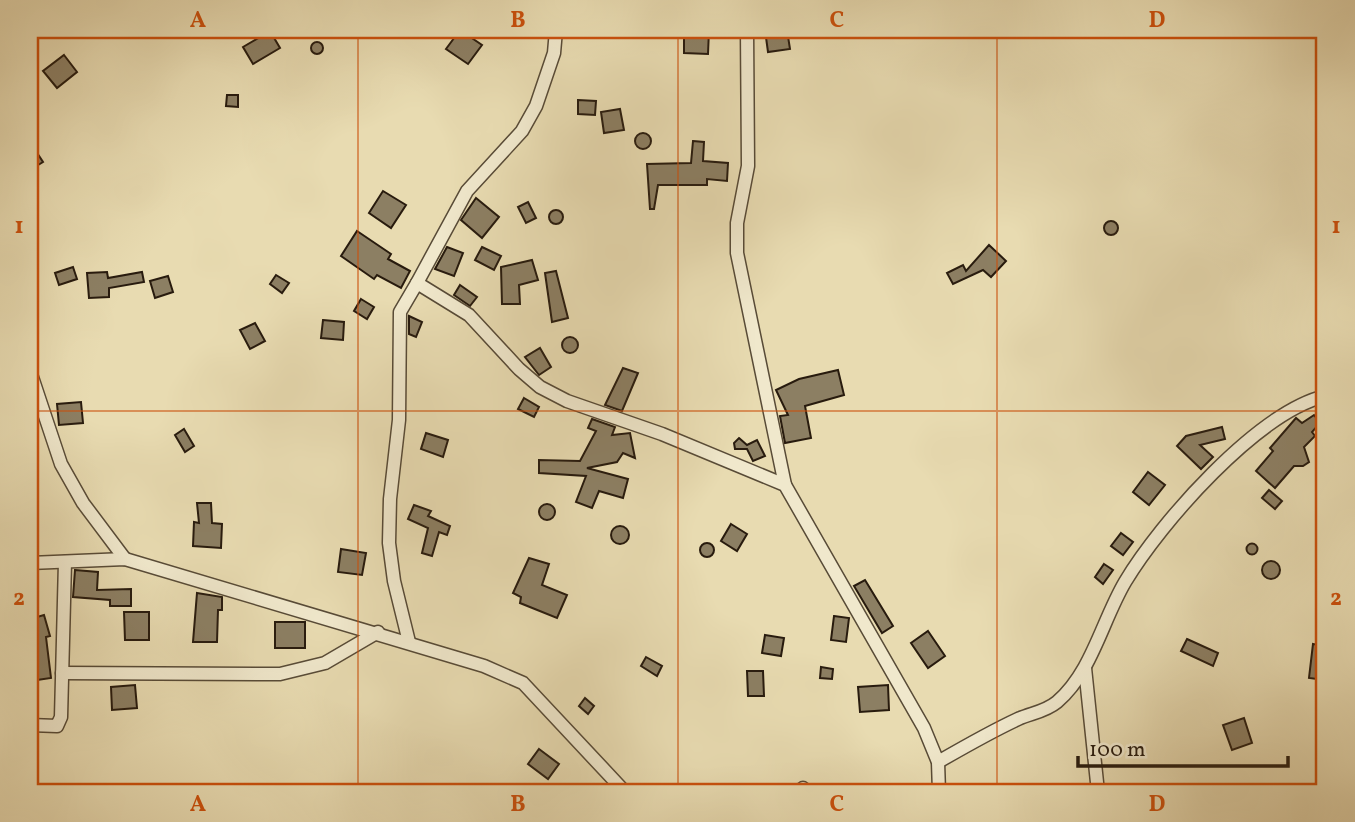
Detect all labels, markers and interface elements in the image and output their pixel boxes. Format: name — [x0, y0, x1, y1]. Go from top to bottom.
text: A — [190, 5, 206, 37]
text: B — [510, 5, 526, 37]
text: C — [830, 5, 844, 37]
text: D — [1149, 5, 1166, 37]
text: 1 — [14, 211, 24, 243]
text: 1 — [1331, 211, 1341, 243]
text: 2 — [13, 583, 25, 615]
text: 2 — [1330, 583, 1342, 615]
scale bar — [1078, 724, 1288, 768]
text: 100 m — [1089, 736, 1146, 765]
text: A — [190, 789, 206, 821]
text: B — [510, 789, 526, 821]
text: C — [830, 789, 844, 821]
text: D — [1149, 789, 1166, 821]

